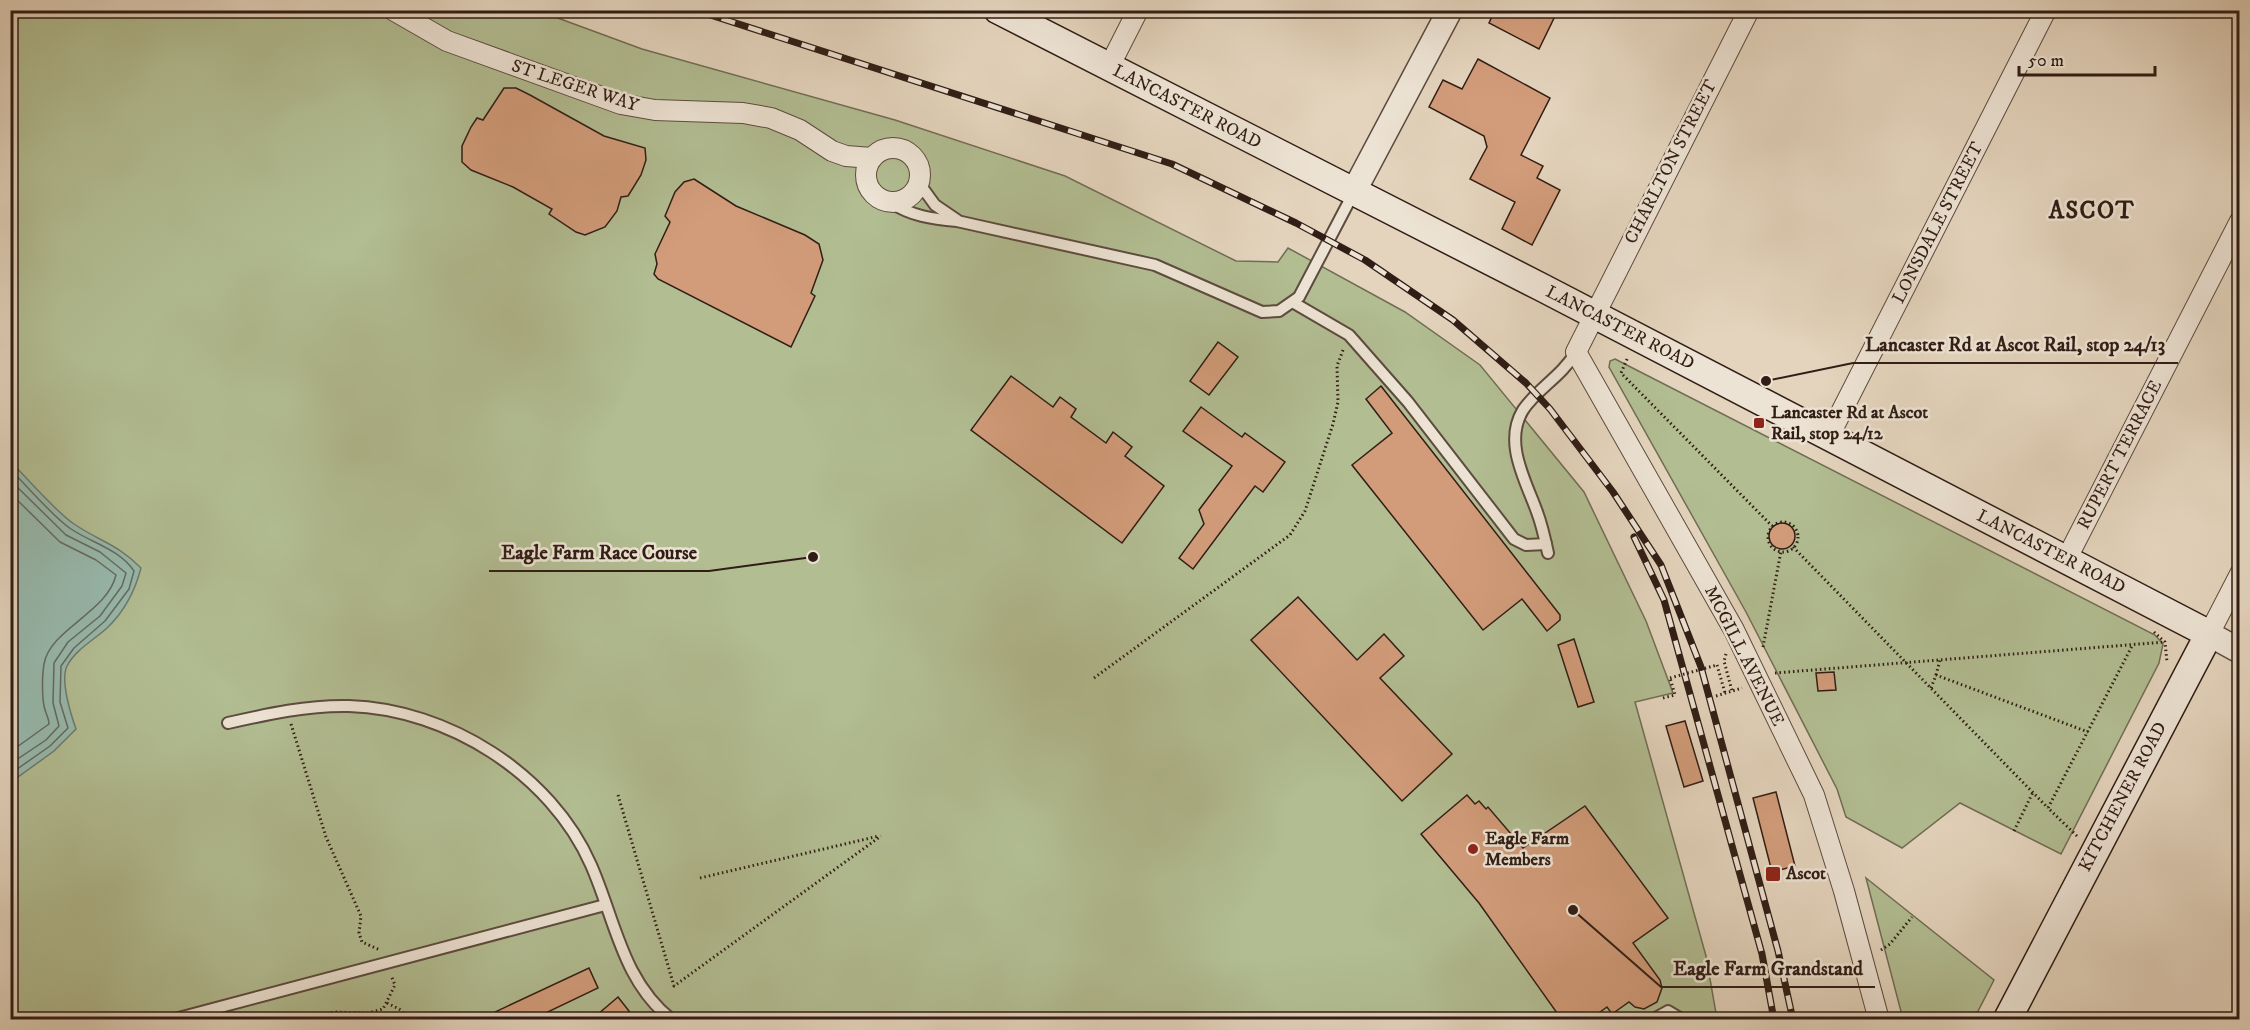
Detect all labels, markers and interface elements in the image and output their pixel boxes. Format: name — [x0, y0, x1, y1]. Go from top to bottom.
scale bar — [2019, 39, 2156, 77]
text: 50 m — [2028, 50, 2064, 72]
street label: ST LEGER WAY — [509, 55, 642, 117]
street label: LANCASTER ROAD — [1109, 60, 1265, 154]
street label: CHARLTON STREET — [1620, 76, 1722, 248]
street label: LONSDALE STREET — [1888, 138, 1988, 307]
district label: ASCOT — [2048, 196, 2135, 226]
street label: LANCASTER ROAD — [1542, 281, 1698, 375]
callout: Lancaster Rd at Ascot Rail, stop 24/13 — [1853, 325, 2178, 363]
text: Lancaster Rd at Ascot Rail, stop 24/13 — [1865, 333, 2165, 358]
street label: RUPERT TERRACE — [2073, 376, 2167, 533]
place label: Lancaster Rd at Ascot Rail, stop 24/12 — [1771, 402, 1928, 445]
marker: Lancaster Rd at Ascot Rail, stop 24/12 — [1752, 416, 1766, 430]
street label: LANCASTER ROAD — [1973, 505, 2129, 599]
callout: Eagle Farm Race Course — [489, 533, 709, 571]
text: Eagle Farm Race Course — [501, 541, 698, 566]
street label: MCGILL AVENUE — [1699, 582, 1789, 730]
street label: KITCHENER ROAD — [2074, 718, 2172, 876]
place label: Eagle Farm Members — [1485, 828, 1570, 871]
marker: Eagle Farm Members — [1466, 842, 1480, 856]
place label: Ascot — [1785, 863, 1826, 885]
marker: Ascot — [1764, 865, 1782, 883]
callout: Eagle Farm Grandstand — [1661, 949, 1875, 987]
text: Eagle Farm Grandstand — [1673, 957, 1864, 982]

